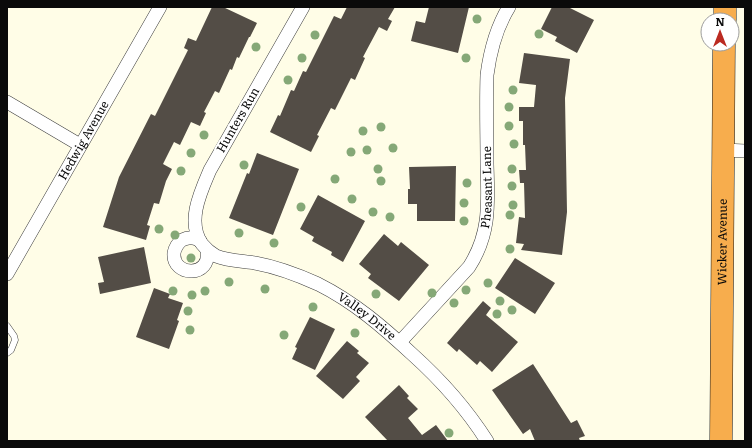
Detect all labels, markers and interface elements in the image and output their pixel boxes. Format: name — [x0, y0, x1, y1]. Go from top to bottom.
north arrow — [700, 12, 740, 52]
text: N — [715, 13, 725, 29]
street label: Hunters Run — [211, 83, 263, 156]
street label: Hedwig Avenue — [53, 97, 113, 183]
street label: Pheasant Lane — [475, 146, 496, 230]
street label: Wicker Avenue — [712, 199, 731, 285]
street label: Valley Drive — [335, 287, 401, 344]

